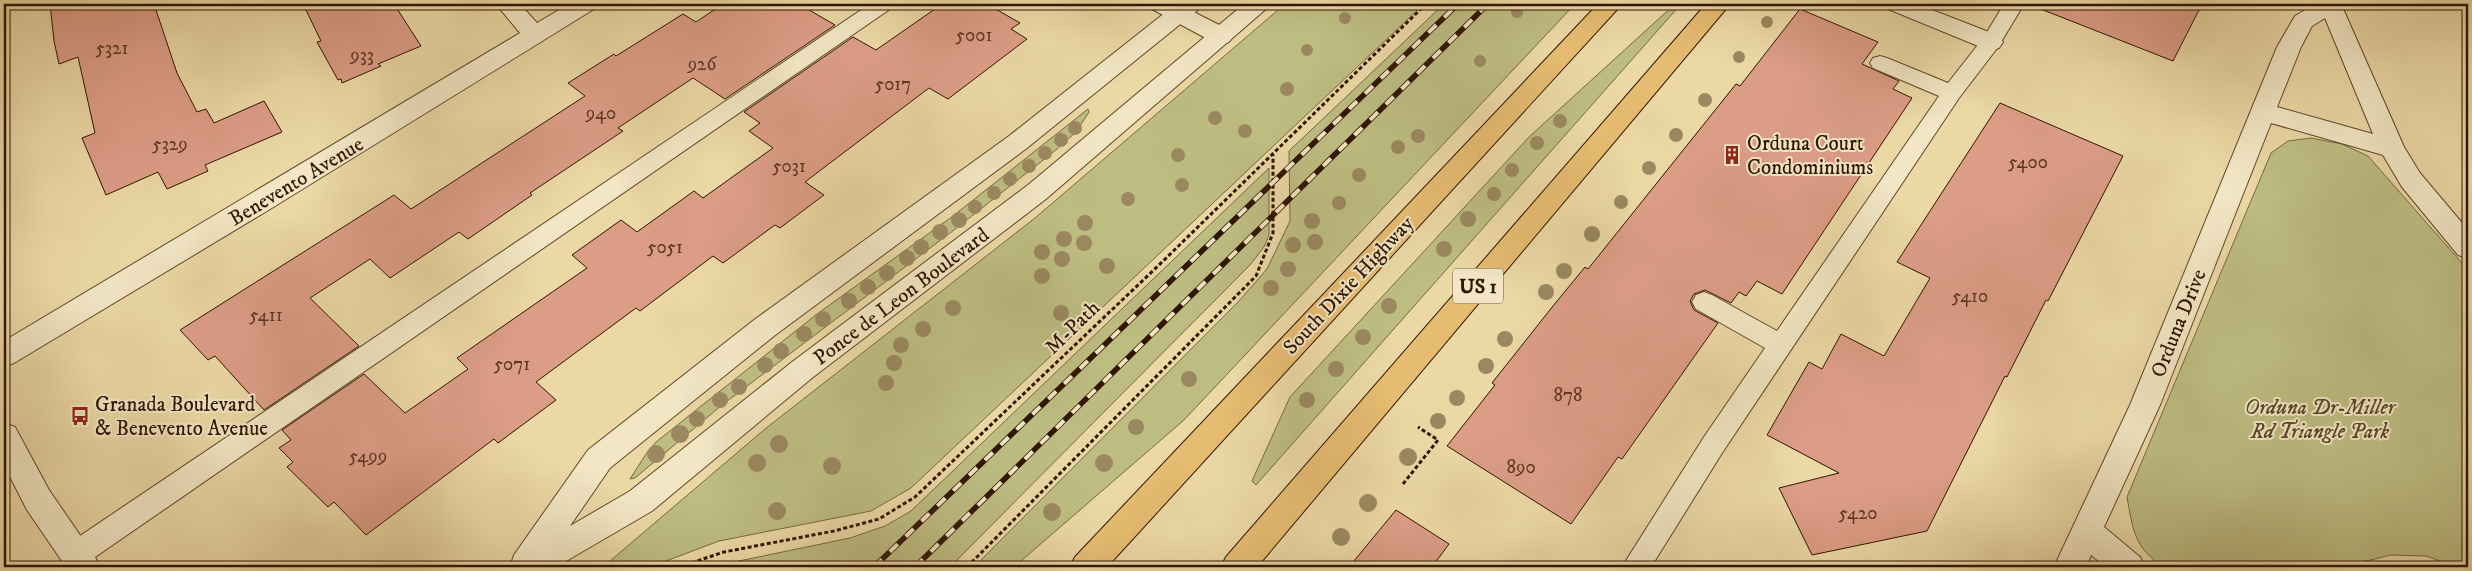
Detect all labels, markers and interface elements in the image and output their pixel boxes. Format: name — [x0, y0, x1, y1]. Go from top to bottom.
house number: 5001 — [956, 24, 992, 47]
house number: 5321 — [96, 37, 128, 60]
house number: 933 — [349, 44, 374, 67]
house number: 926 — [687, 53, 717, 76]
house number: 5017 — [875, 73, 911, 96]
house number: 940 — [585, 102, 616, 125]
street label: Benevento Avenue — [225, 131, 369, 232]
place label: Orduna Court Condominiums — [1747, 131, 1873, 181]
house number: 5329 — [152, 133, 188, 156]
building icon: Orduna Court Condominiums — [1721, 144, 1743, 166]
house number: 5400 — [2008, 151, 2048, 174]
house number: 5031 — [772, 155, 806, 178]
street label: South Dixie Highway — [1278, 210, 1420, 360]
street label: Ponce de Leon Boulevard — [809, 222, 995, 371]
house number: 5051 — [647, 236, 683, 259]
street label: Orduna Drive — [2145, 265, 2213, 381]
road number: US 1 — [1453, 268, 1503, 304]
house number: 5410 — [1952, 285, 1988, 308]
street label: M-Path — [1040, 295, 1106, 360]
house number: 5411 — [249, 304, 283, 327]
house number: 5071 — [494, 353, 530, 376]
house number: 878 — [1553, 384, 1583, 407]
place label: Granada Boulevard & Benevento Avenue — [95, 392, 268, 442]
park label: Orduna Dr-Miller Rd Triangle Park — [2245, 395, 2397, 445]
bus stop icon: Granada Boulevard & Benevento Avenue — [69, 405, 91, 427]
house number: 5499 — [349, 445, 387, 468]
house number: 890 — [1506, 456, 1536, 479]
house number: 5420 — [1839, 502, 1877, 525]

